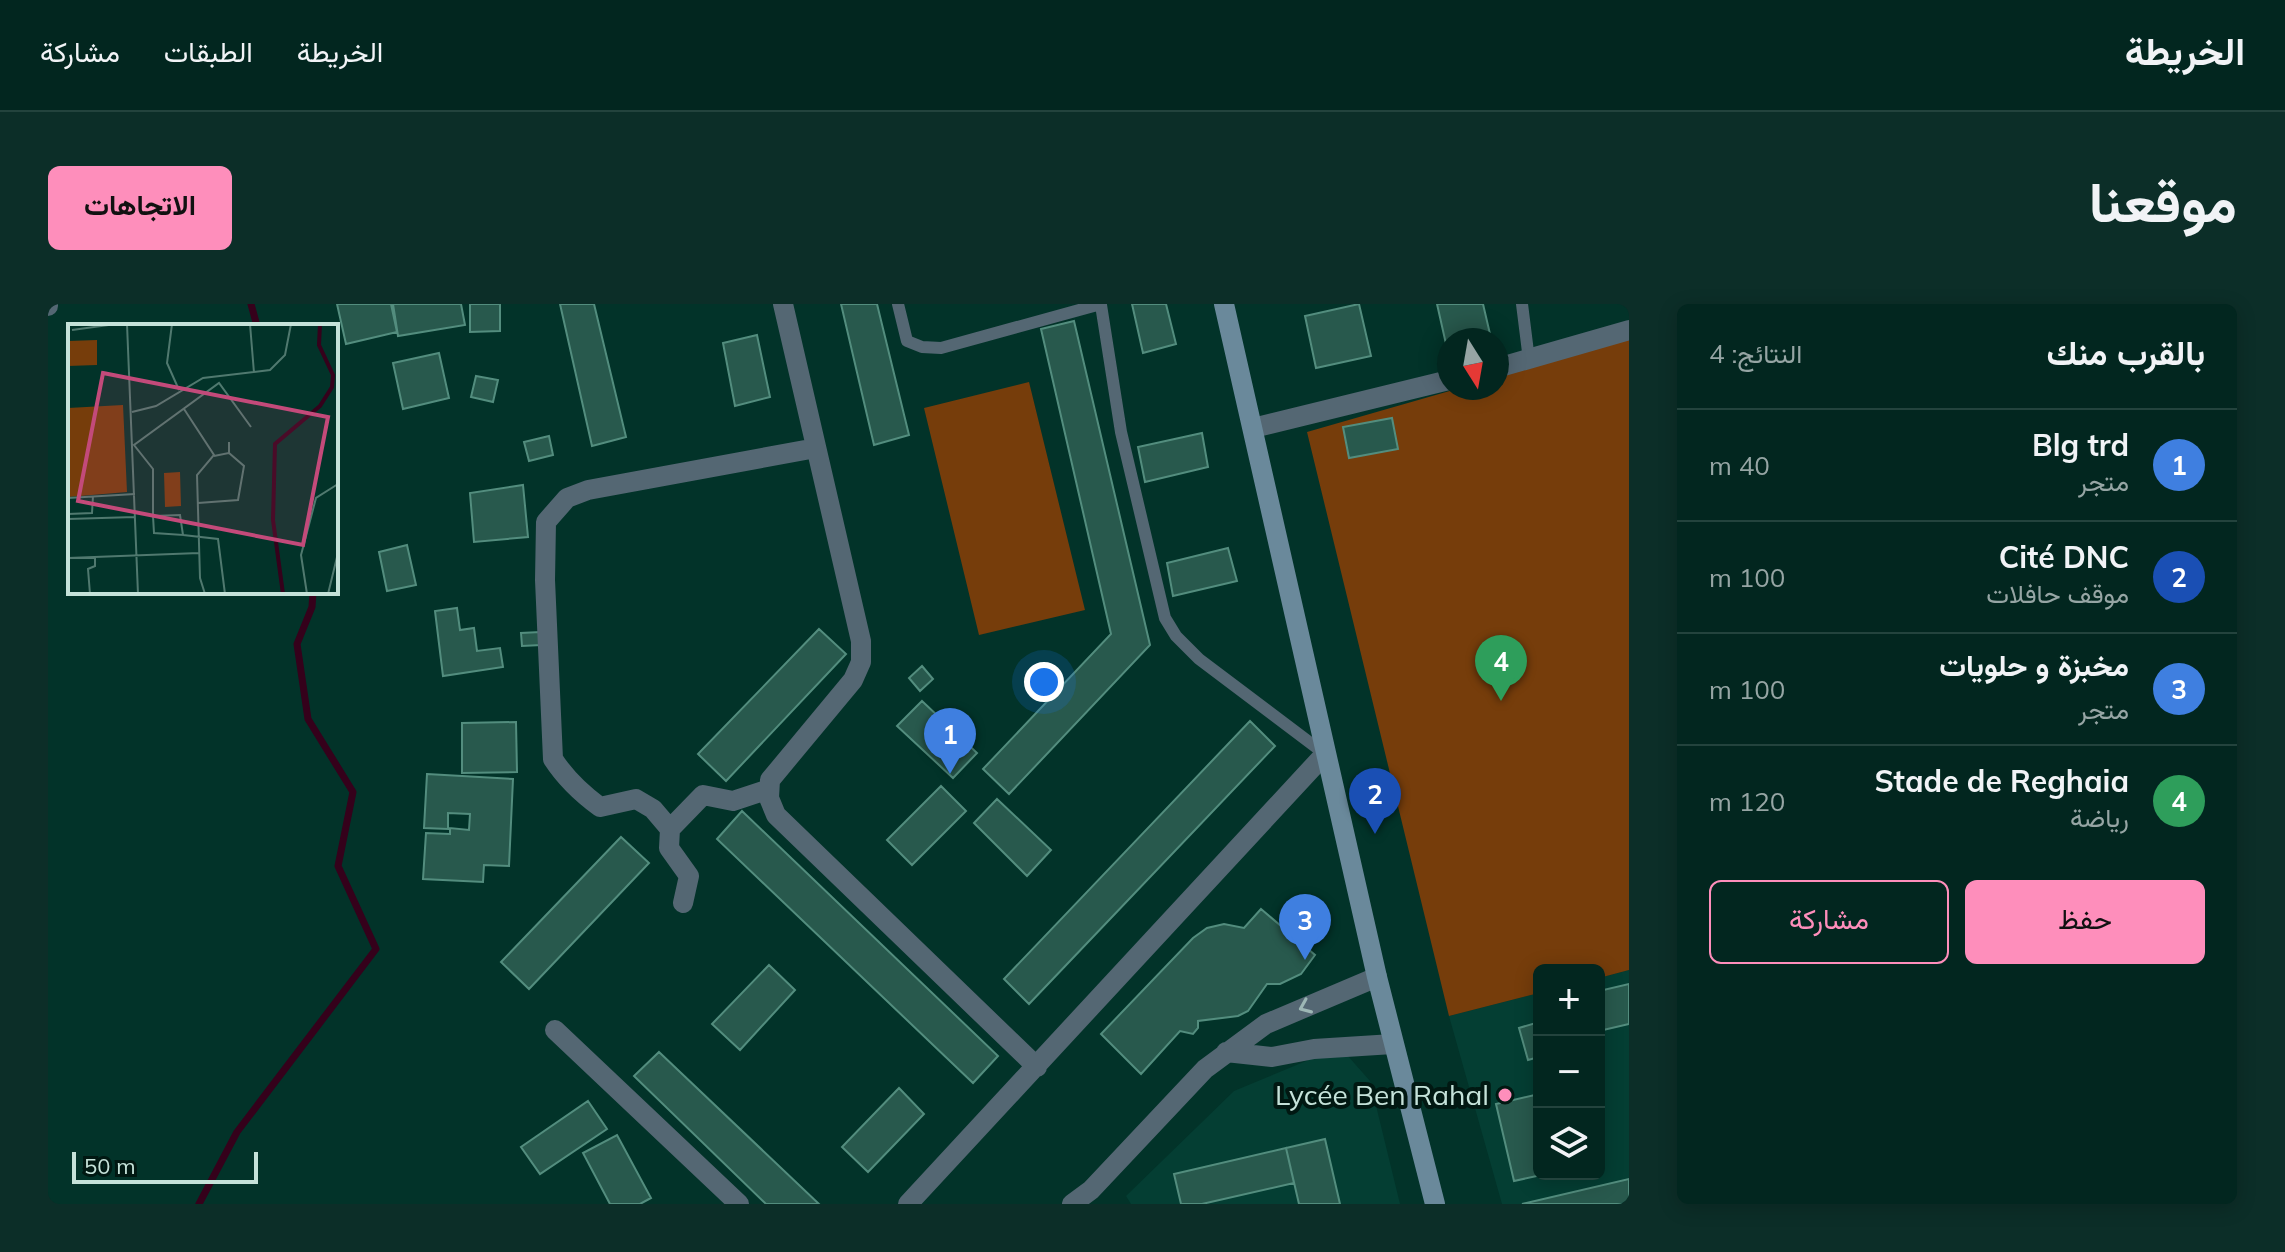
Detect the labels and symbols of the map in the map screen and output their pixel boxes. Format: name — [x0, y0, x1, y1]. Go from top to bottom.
inset map — [68, 324, 338, 594]
north arrow — [1437, 328, 1509, 400]
pin: 4 — [1475, 635, 1527, 701]
your location — [1024, 662, 1064, 702]
pin: 1 — [924, 708, 976, 774]
pin: 2 — [1349, 768, 1401, 834]
pin: 3 — [1279, 894, 1331, 960]
one-way arrow — [1299, 998, 1313, 1014]
place label: Lycée Ben Rahal — [1275, 1077, 1489, 1112]
marker: Lycée Ben Rahal — [1496, 1086, 1514, 1104]
scale bar — [72, 1148, 258, 1184]

